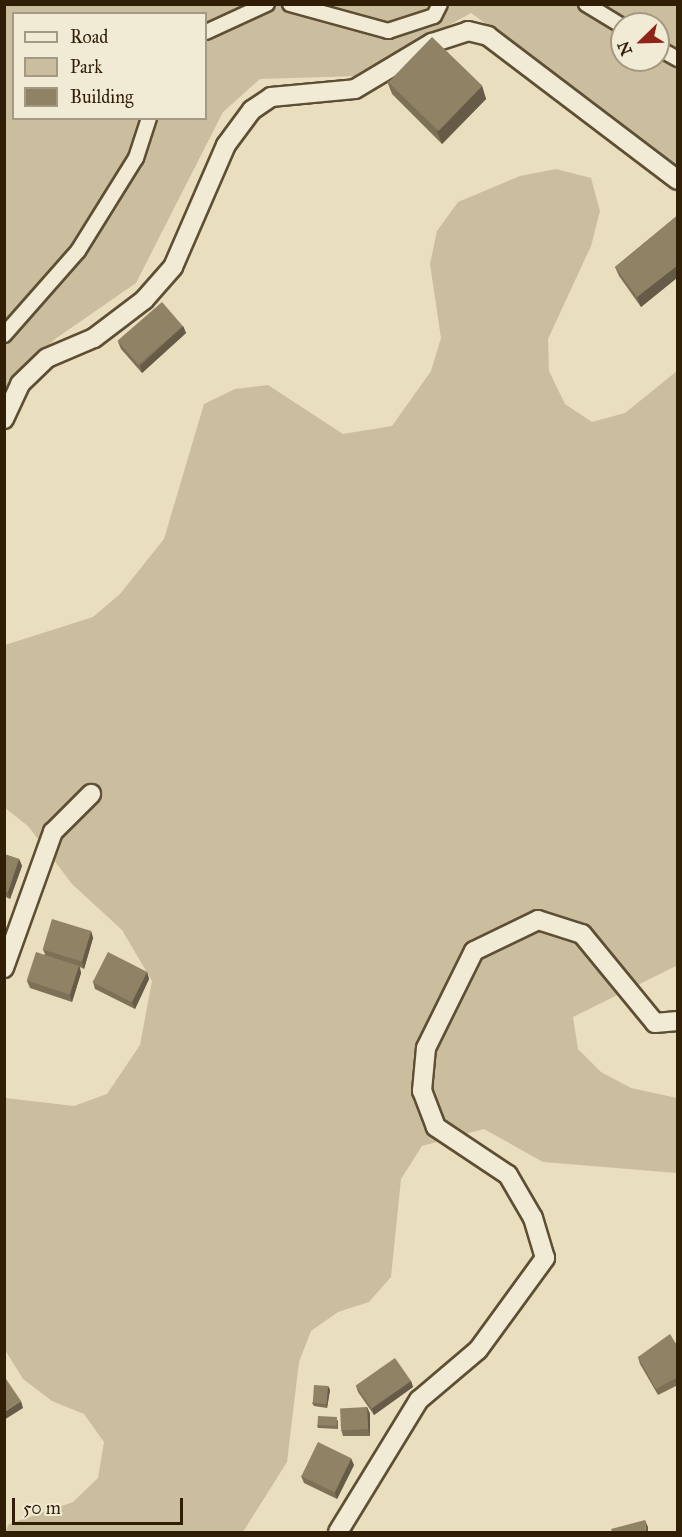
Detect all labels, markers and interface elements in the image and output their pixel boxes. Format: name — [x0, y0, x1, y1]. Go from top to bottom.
legend — [12, 12, 207, 120]
north arrow — [610, 12, 670, 72]
text: Road — [70, 26, 108, 48]
text: N — [613, 38, 636, 58]
text: Park — [70, 56, 103, 78]
text: Building — [70, 86, 133, 108]
scale bar — [15, 1486, 186, 1524]
text: 50 m — [23, 1497, 61, 1519]

